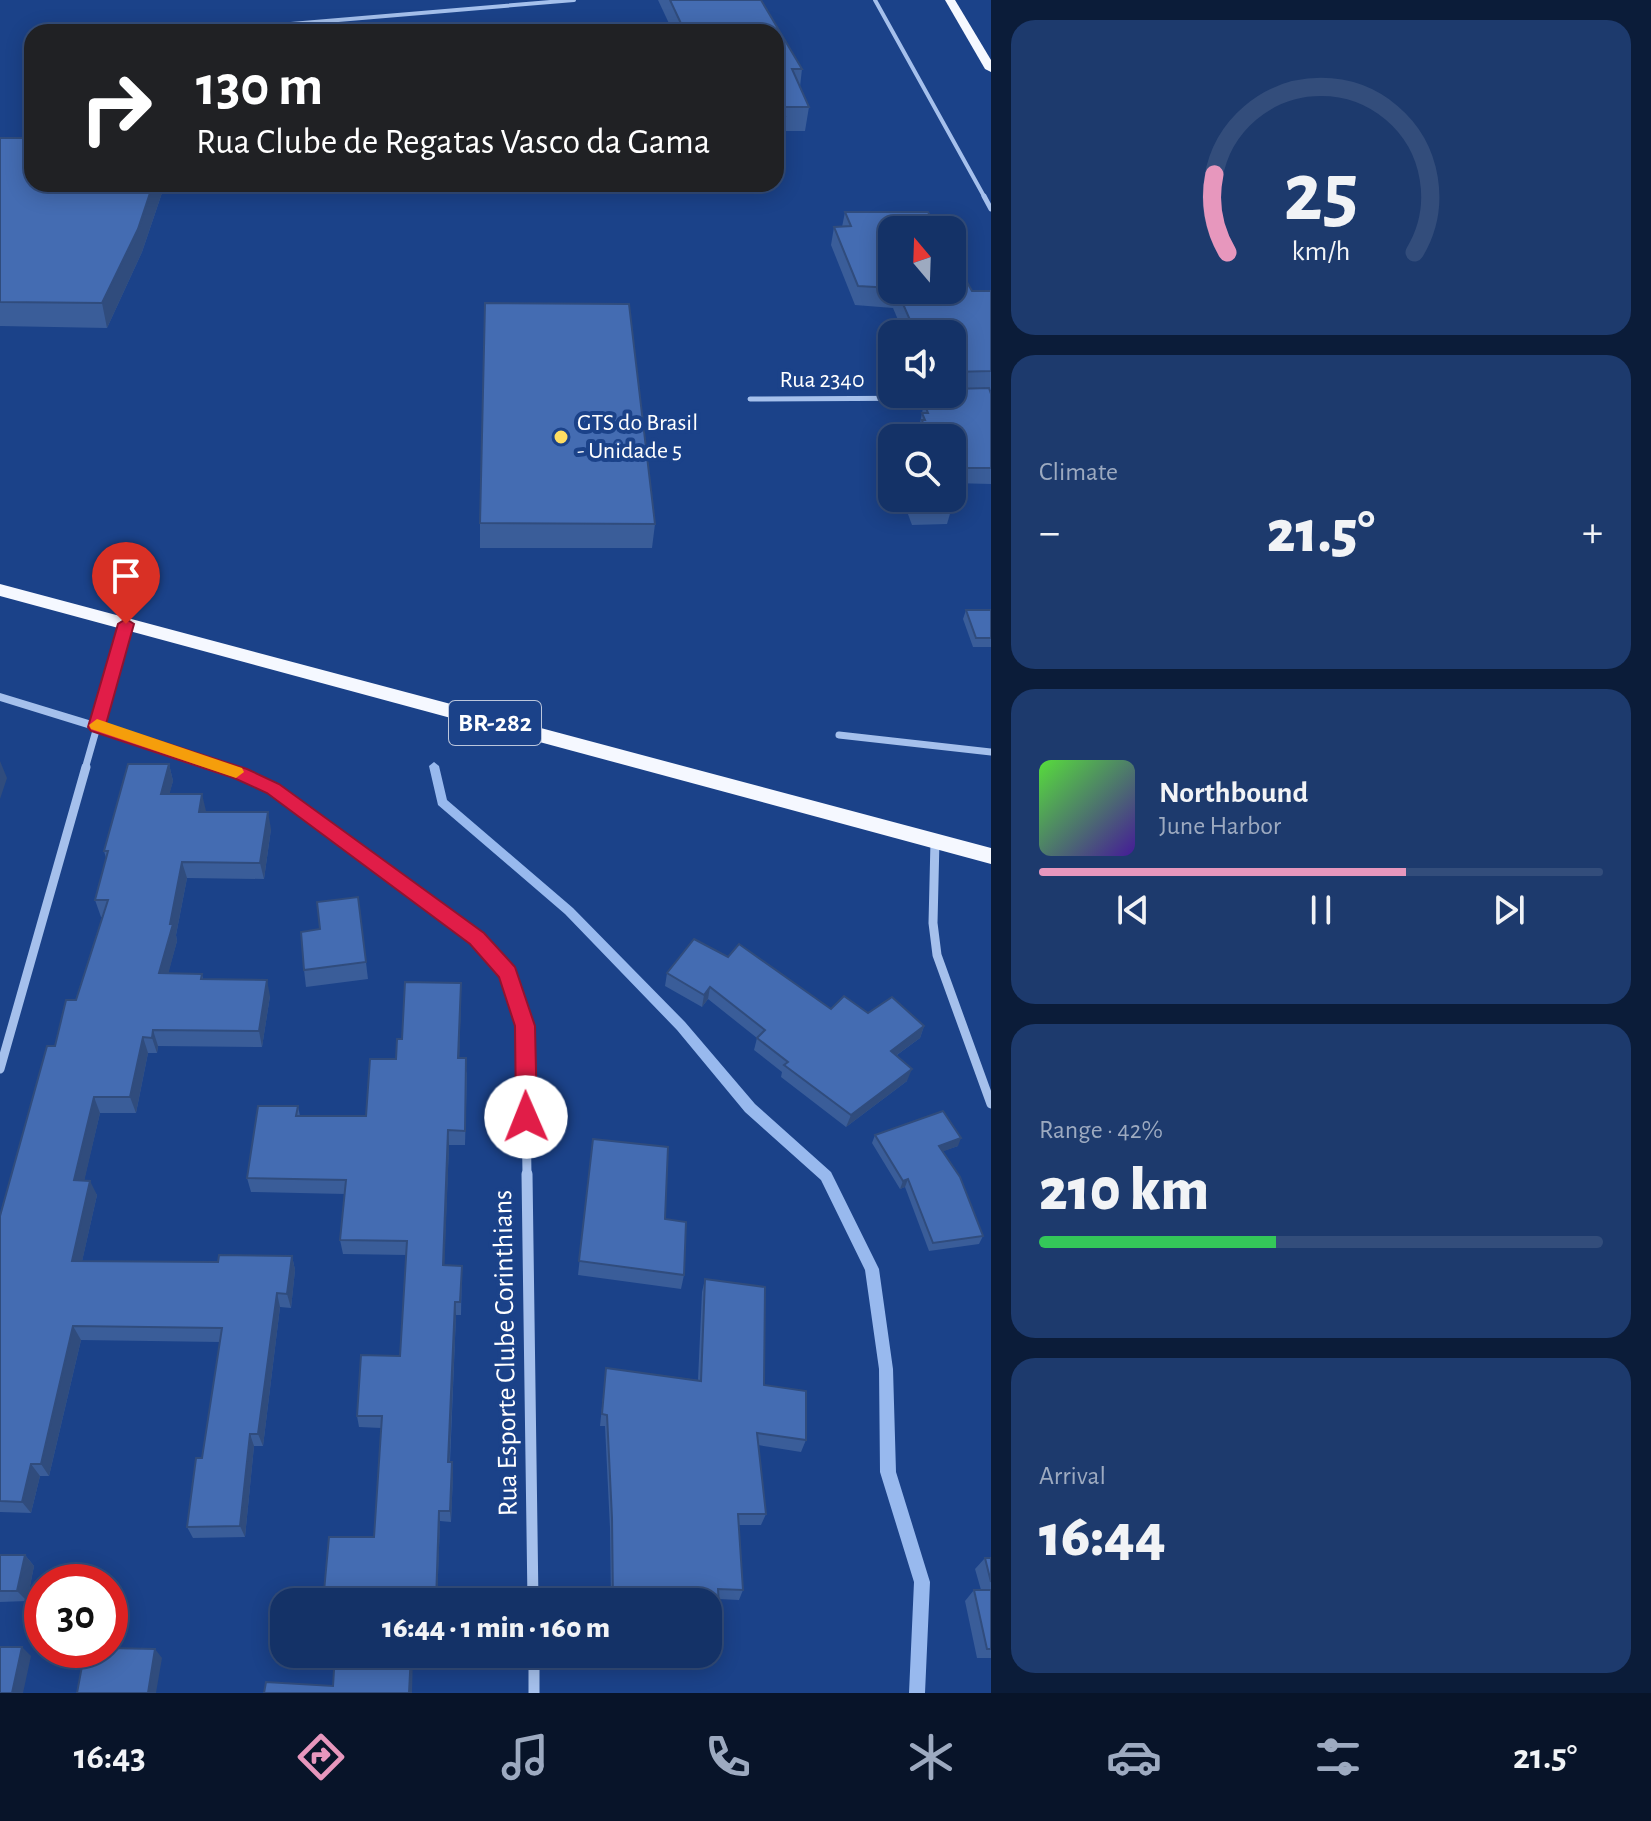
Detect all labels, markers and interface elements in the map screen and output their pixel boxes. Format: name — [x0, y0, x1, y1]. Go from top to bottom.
icon: right — [64, 56, 168, 160]
text: 130 m — [196, 59, 323, 115]
text: Rua Clube de Regatas Vasco da Gama — [196, 124, 710, 160]
text: 25 — [1283, 152, 1359, 236]
north arrow — [878, 216, 966, 304]
map controls — [878, 216, 966, 512]
text: km/h — [1292, 237, 1350, 266]
button: sound — [878, 320, 966, 408]
street label: Rua 2340 — [779, 368, 865, 392]
place label: GTS do Brasil - Unidade 5 — [577, 411, 698, 463]
button: search — [878, 424, 966, 512]
marker: GTS do Brasil - Unidade 5 — [552, 428, 570, 446]
text: Climate — [1039, 459, 1118, 485]
text: 21.5° — [1267, 503, 1375, 563]
text: − — [1039, 511, 1060, 555]
text: + — [1582, 511, 1603, 555]
pin — [92, 542, 160, 624]
icon: arrive — [104, 554, 148, 598]
road number: BR-282 — [449, 701, 541, 745]
text: Northbound — [1159, 778, 1308, 808]
text: June Harbor — [1159, 813, 1281, 839]
icon: previous — [1111, 888, 1155, 932]
icon: pause — [1299, 888, 1343, 932]
icon: next — [1487, 888, 1531, 932]
position arrow — [484, 1075, 568, 1159]
text: Range · 42% — [1039, 1117, 1163, 1143]
text: 210 km — [1039, 1161, 1209, 1221]
street label: Rua Esporte Clube Corinthians — [489, 1189, 523, 1517]
text: Arrival — [1039, 1463, 1106, 1489]
text: 16:44 — [1039, 1507, 1166, 1567]
speed limit sign: 30 — [24, 1564, 128, 1668]
text: 16:44 · 1 min · 160 m — [382, 1613, 610, 1643]
icon: directions — [293, 1729, 349, 1785]
icon: music — [497, 1729, 553, 1785]
icon: phone — [700, 1729, 756, 1785]
icon: climate — [903, 1729, 959, 1785]
icon: car — [1106, 1729, 1162, 1785]
icon: filters — [1310, 1729, 1366, 1785]
text: 16:43 — [74, 1739, 146, 1775]
text: 21.5° — [1513, 1739, 1577, 1775]

